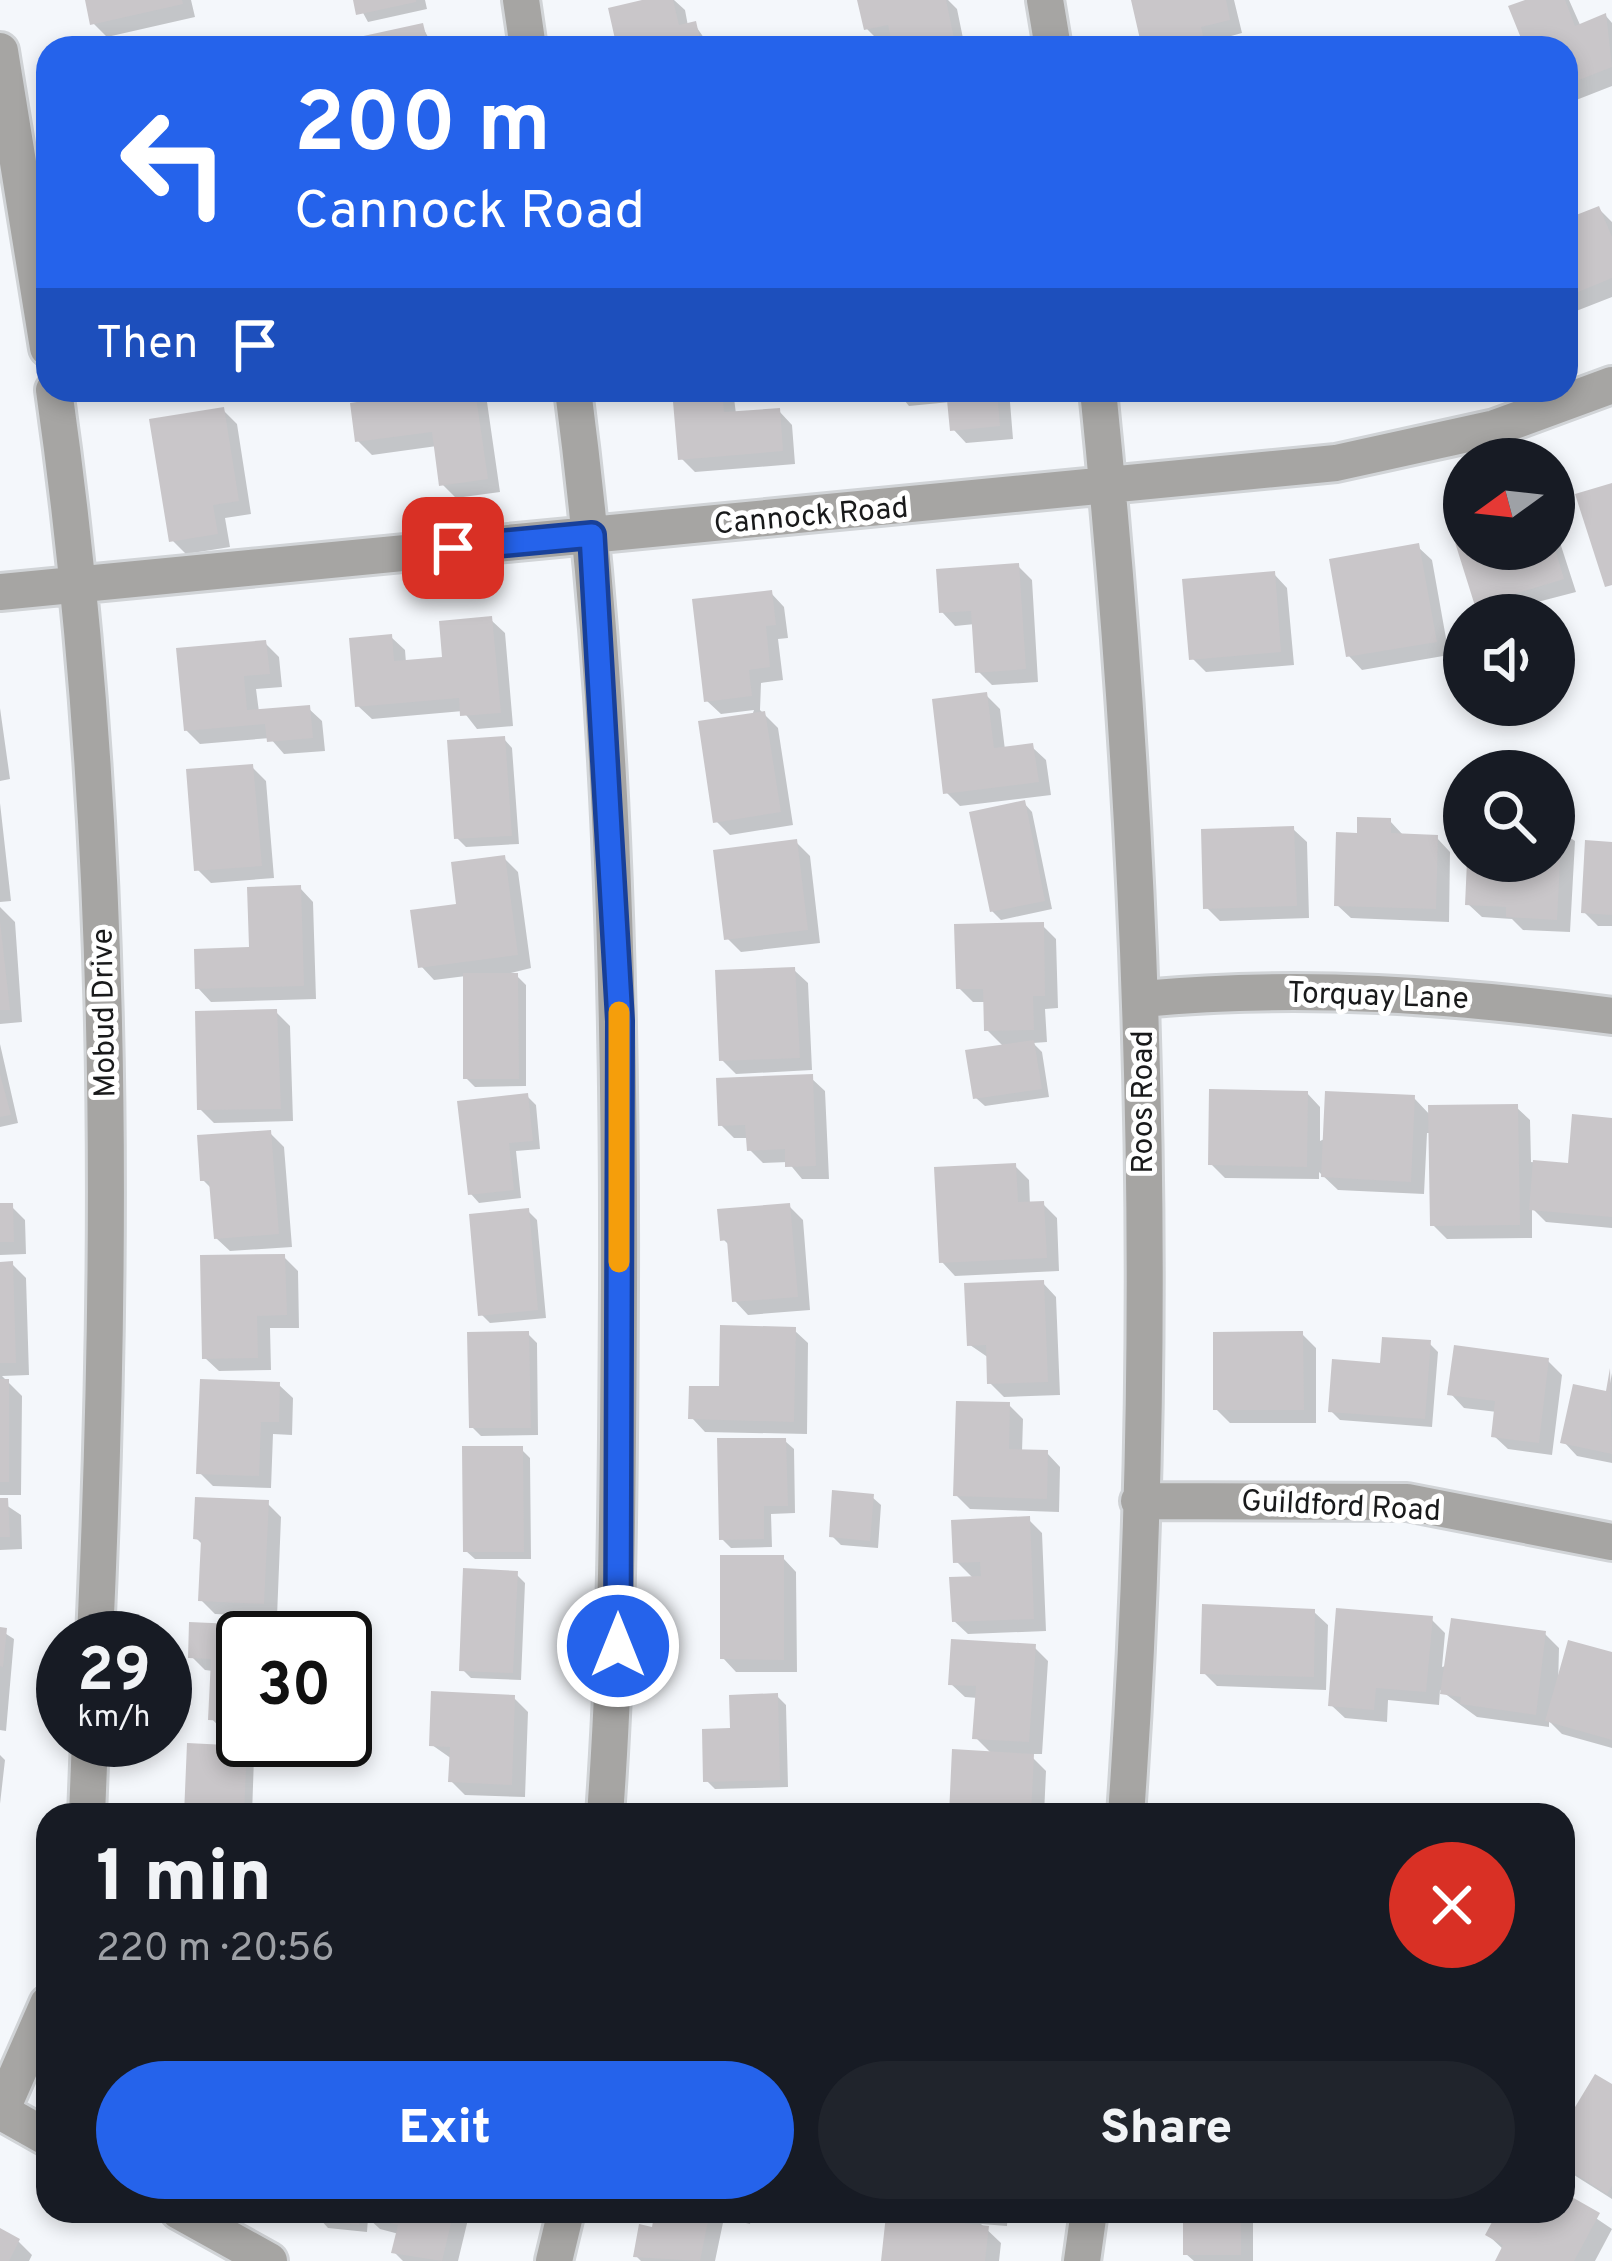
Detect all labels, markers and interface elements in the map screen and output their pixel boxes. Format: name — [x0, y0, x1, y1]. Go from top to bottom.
text: 200 m — [294, 75, 551, 181]
icon: left — [96, 84, 252, 240]
text: Cannock Road — [294, 179, 645, 248]
icon: arrive — [222, 312, 288, 378]
text: Then — [96, 317, 198, 374]
north arrow — [1443, 438, 1575, 570]
map controls — [1443, 438, 1575, 882]
street label: Cannock Road — [713, 491, 910, 544]
pin — [402, 497, 504, 599]
icon: arrive — [420, 515, 486, 581]
button: sound — [1443, 594, 1575, 726]
button: search — [1443, 750, 1575, 882]
street label: Mobud Drive — [86, 928, 125, 1098]
street label: Torquay Lane — [1287, 976, 1469, 1019]
street label: Roos Road — [1126, 1030, 1163, 1174]
street label: Guildford Road — [1240, 1484, 1442, 1531]
position arrow — [555, 1583, 681, 1709]
speed limit sign: 30 — [216, 1611, 372, 1767]
text: 29 — [77, 1636, 151, 1712]
text: km/h — [78, 1700, 150, 1737]
text: 1 min — [96, 1835, 272, 1927]
button: close — [1389, 1842, 1515, 1968]
text: 220 m · 20:56 — [96, 1926, 335, 1975]
button: Exit — [96, 2061, 794, 2199]
button: Share — [818, 2061, 1515, 2199]

